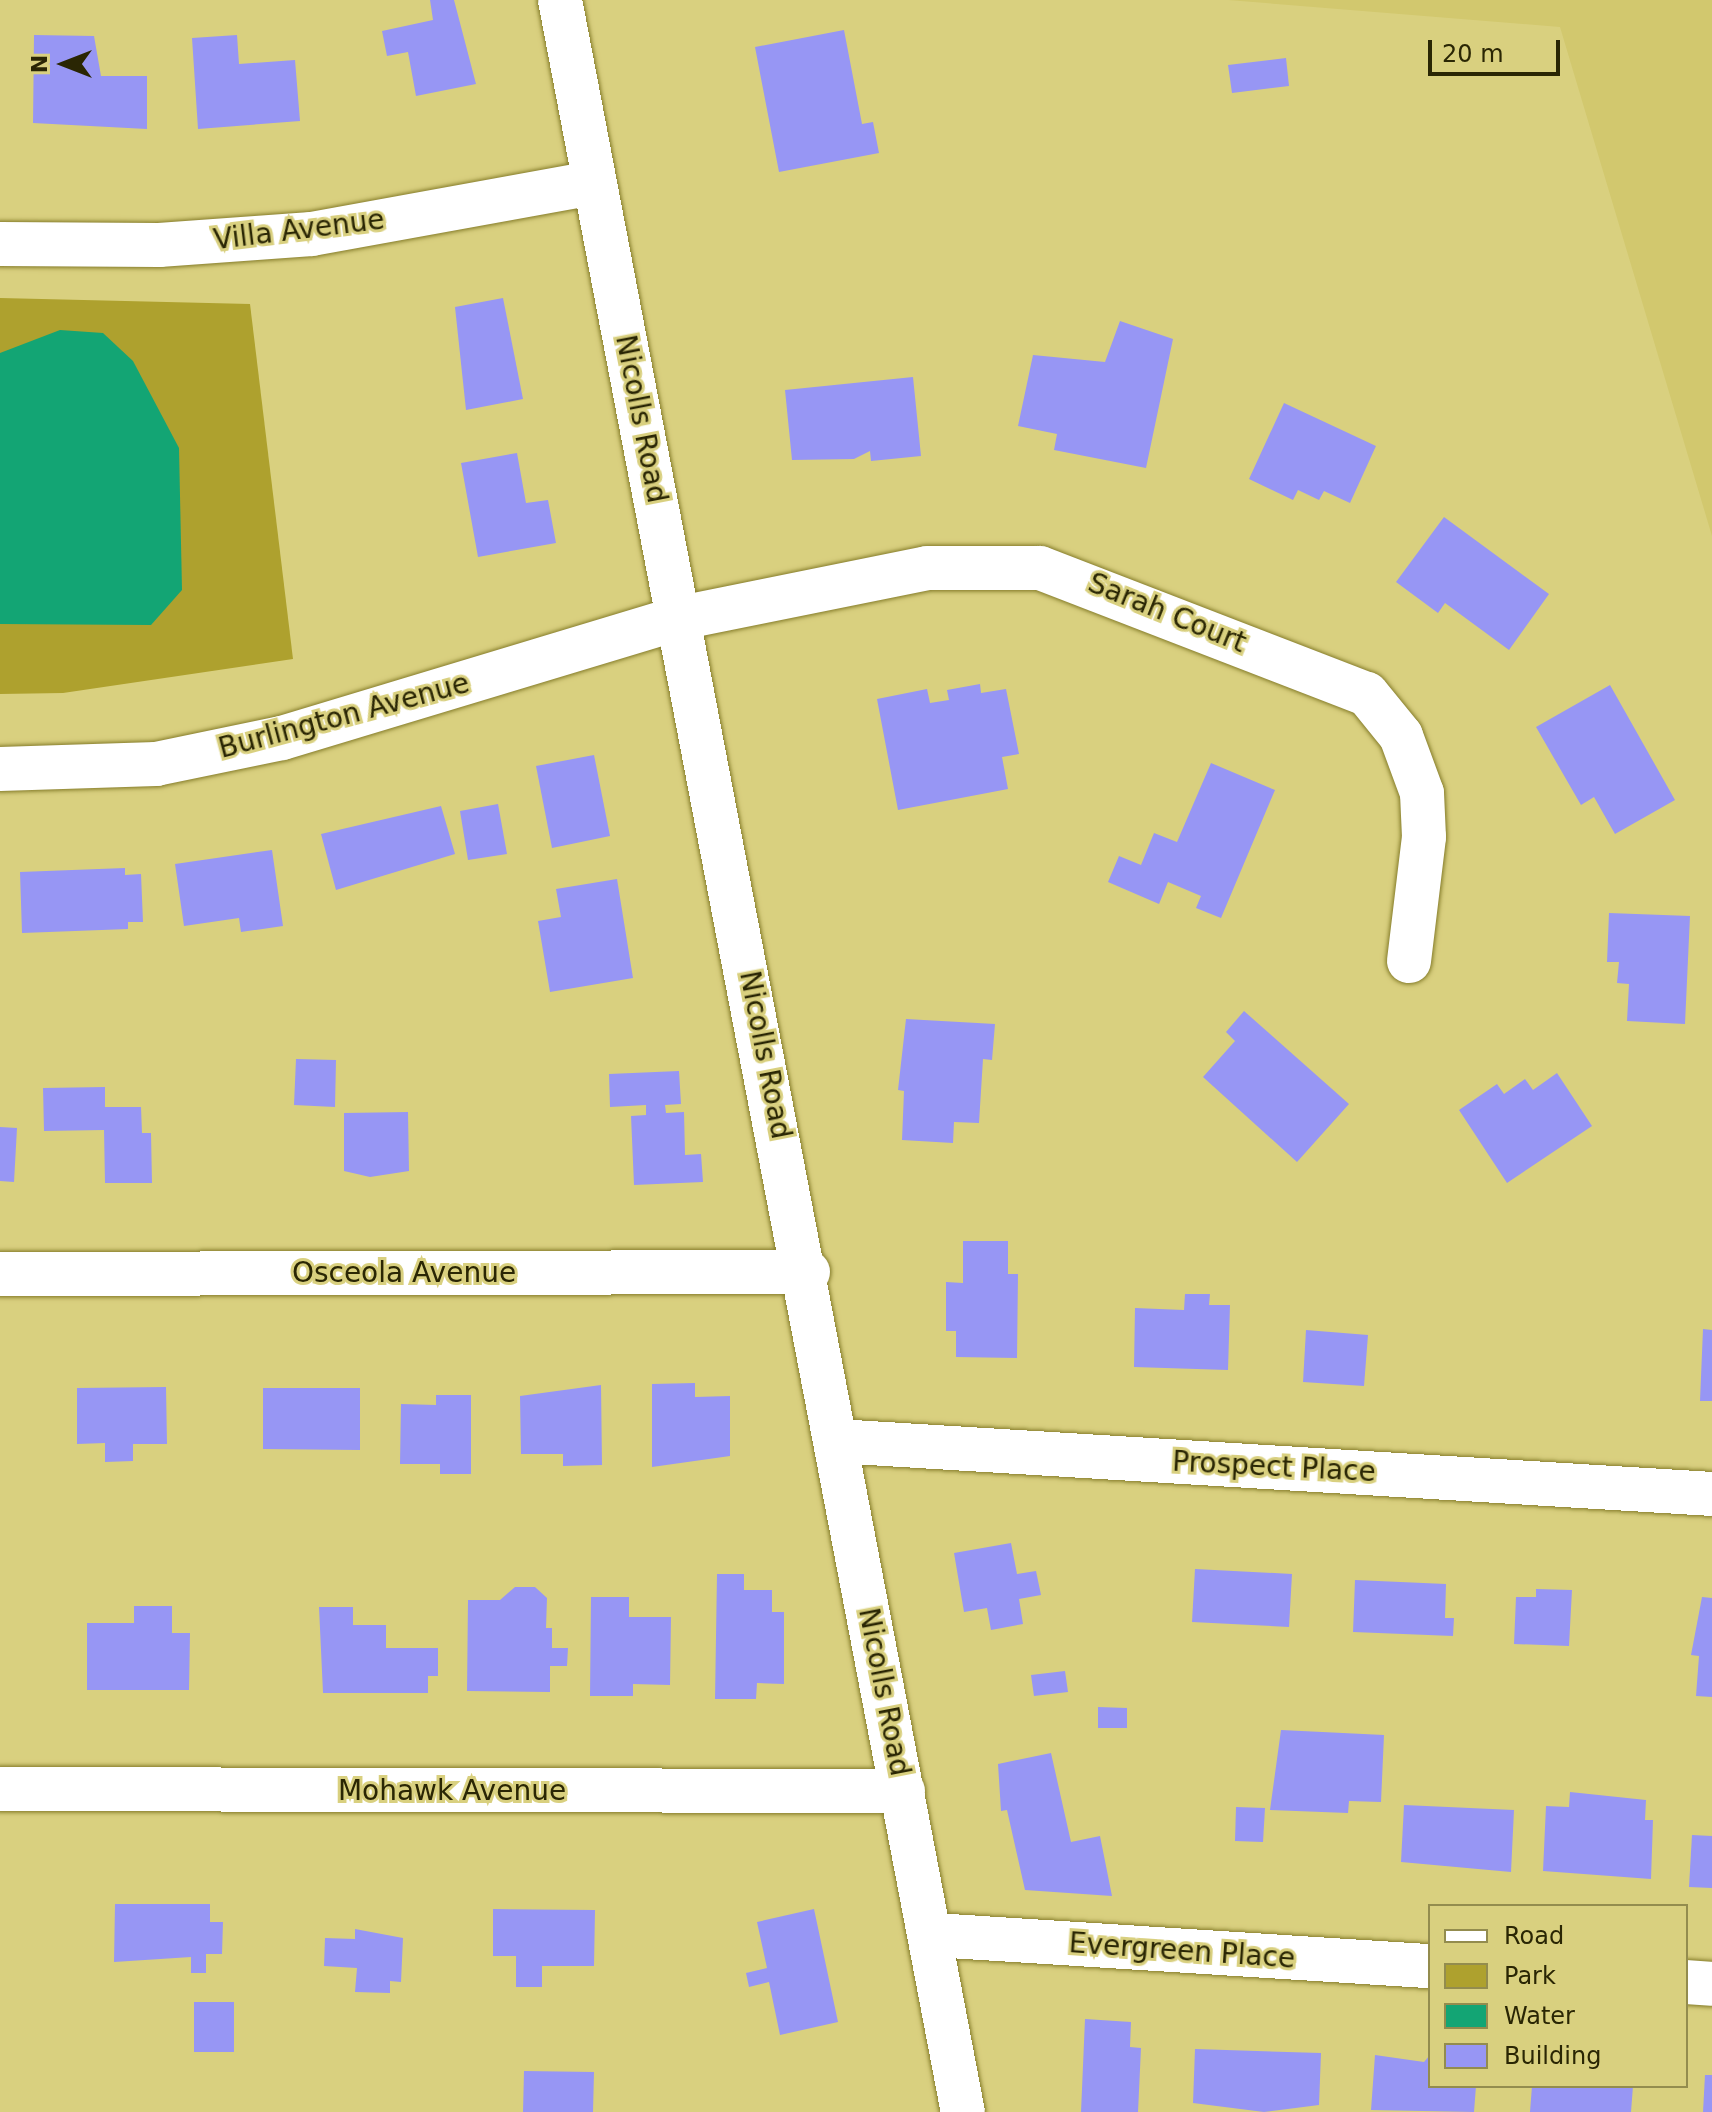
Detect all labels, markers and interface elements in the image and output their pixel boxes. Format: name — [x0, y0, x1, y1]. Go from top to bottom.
north arrow — [24, 24, 104, 104]
scale bar — [1432, 24, 1564, 74]
text: 20 m — [1442, 40, 1504, 68]
text: N — [27, 55, 52, 73]
street label: Villa Avenue — [212, 203, 386, 257]
street label: Nicolls Road — [608, 332, 674, 506]
street label: Sarah Court — [1083, 566, 1251, 660]
street label: Burlington Avenue — [215, 666, 473, 766]
street label: Nicolls Road — [732, 968, 798, 1142]
street label: Osceola Avenue — [292, 1256, 516, 1290]
street label: Prospect Place — [1171, 1445, 1377, 1489]
street label: Nicolls Road — [851, 1605, 917, 1779]
street label: Mohawk Avenue — [338, 1774, 566, 1808]
legend — [1428, 1904, 1688, 2088]
text: Road — [1504, 1922, 1564, 1950]
street label: Evergreen Place — [1068, 1926, 1296, 1976]
text: Park — [1504, 1962, 1556, 1990]
text: Water — [1504, 2002, 1575, 2030]
text: Building — [1504, 2042, 1601, 2070]

